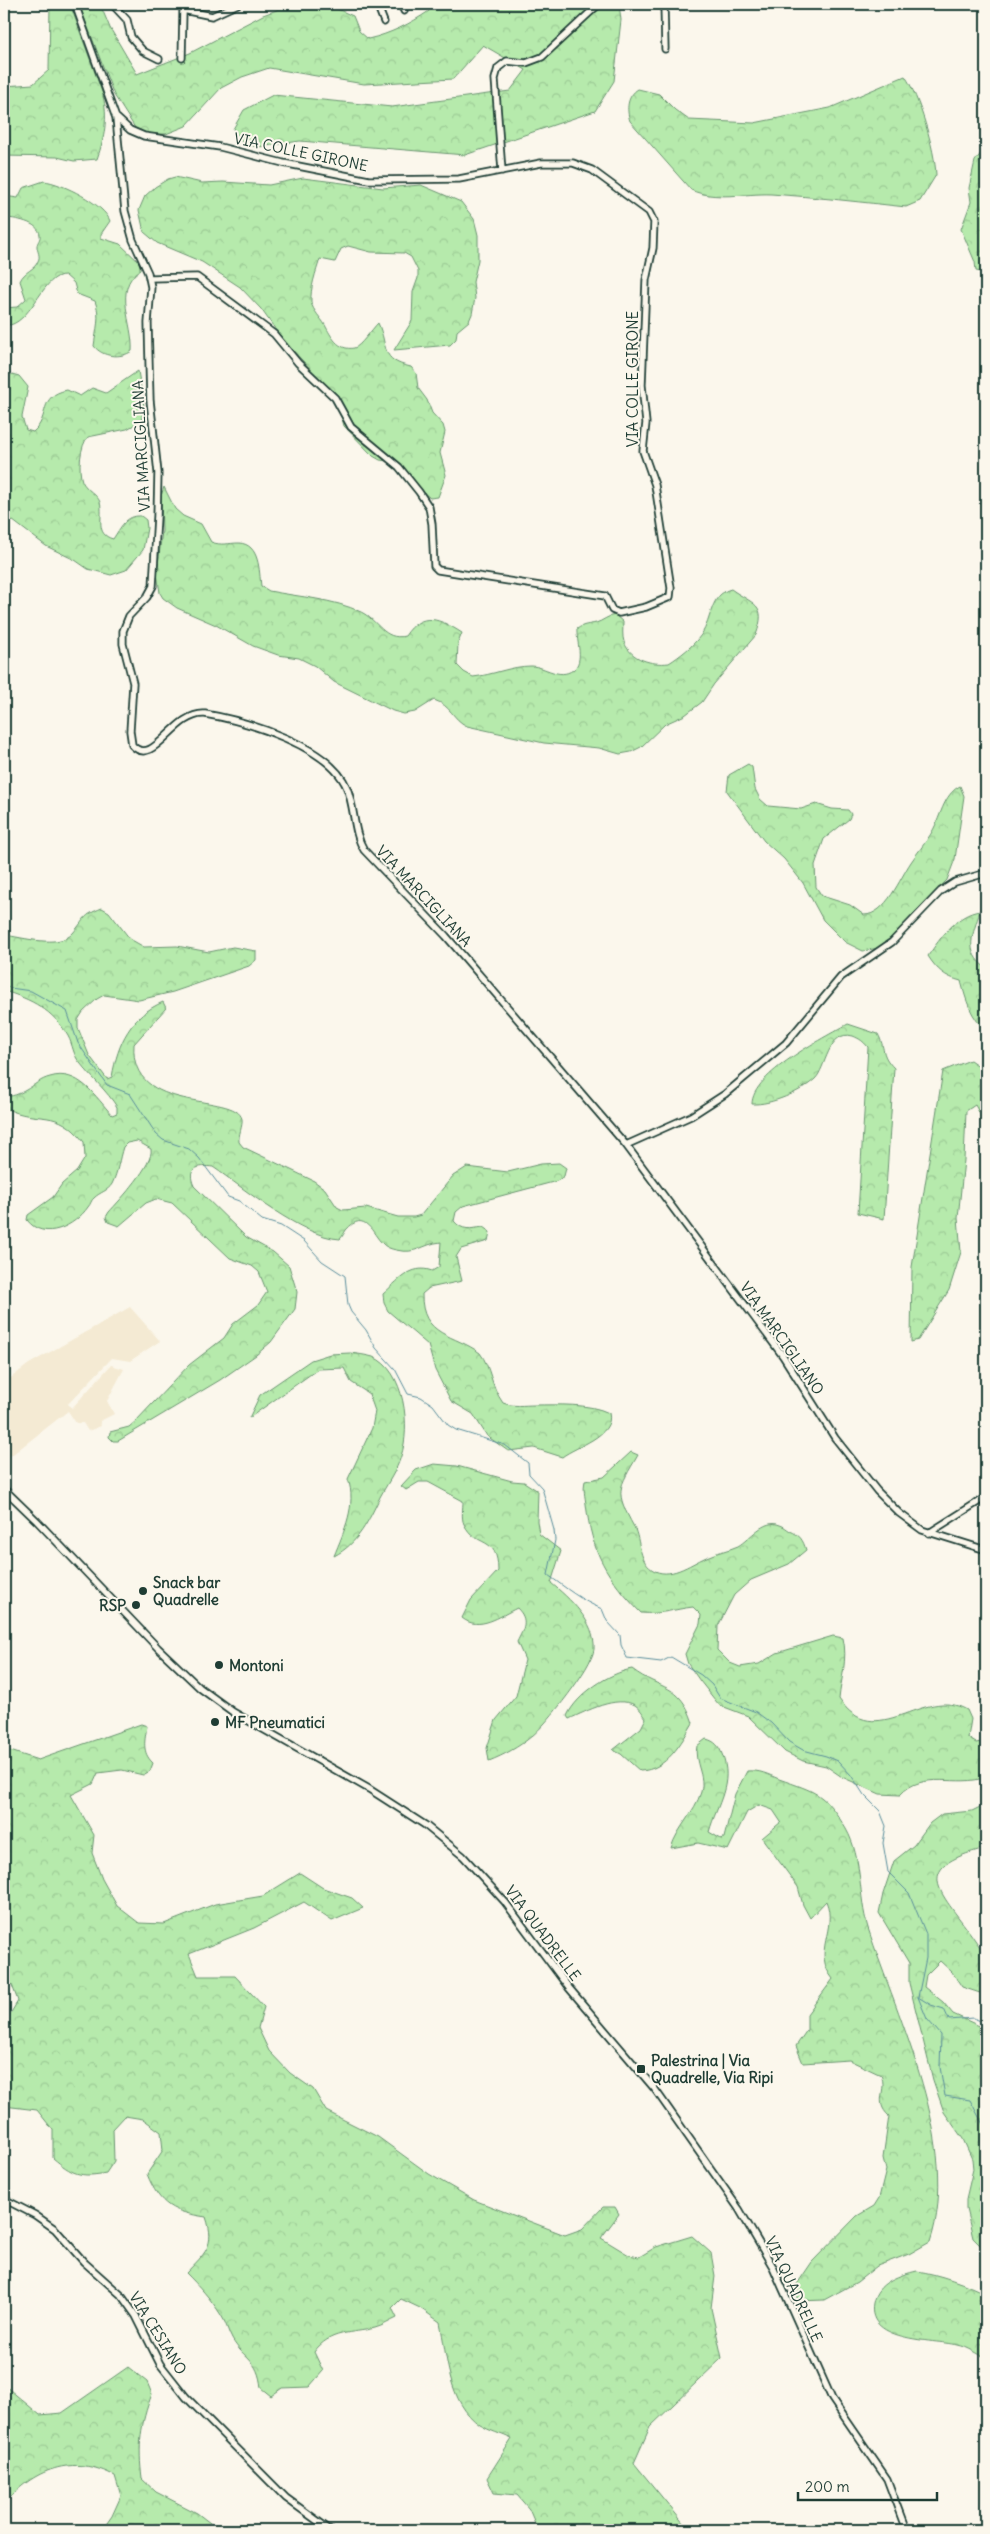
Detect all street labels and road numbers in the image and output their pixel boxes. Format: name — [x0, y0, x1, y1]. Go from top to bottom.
street label: VIA COLLE GIRONE — [232, 129, 370, 176]
street label: VIA COLLE GIRONE — [623, 310, 642, 447]
street label: VIA MARCIGLIANA — [128, 379, 154, 512]
street label: VIA MARCIGLIANA — [372, 841, 476, 951]
street label: VIA MARCIGLIANO — [736, 1278, 828, 1398]
street label: VIA QUADRELLE — [501, 1882, 585, 1985]
street label: VIA QUADRELLE — [761, 2233, 827, 2345]
street label: VIA CESIANO — [125, 2288, 191, 2378]

